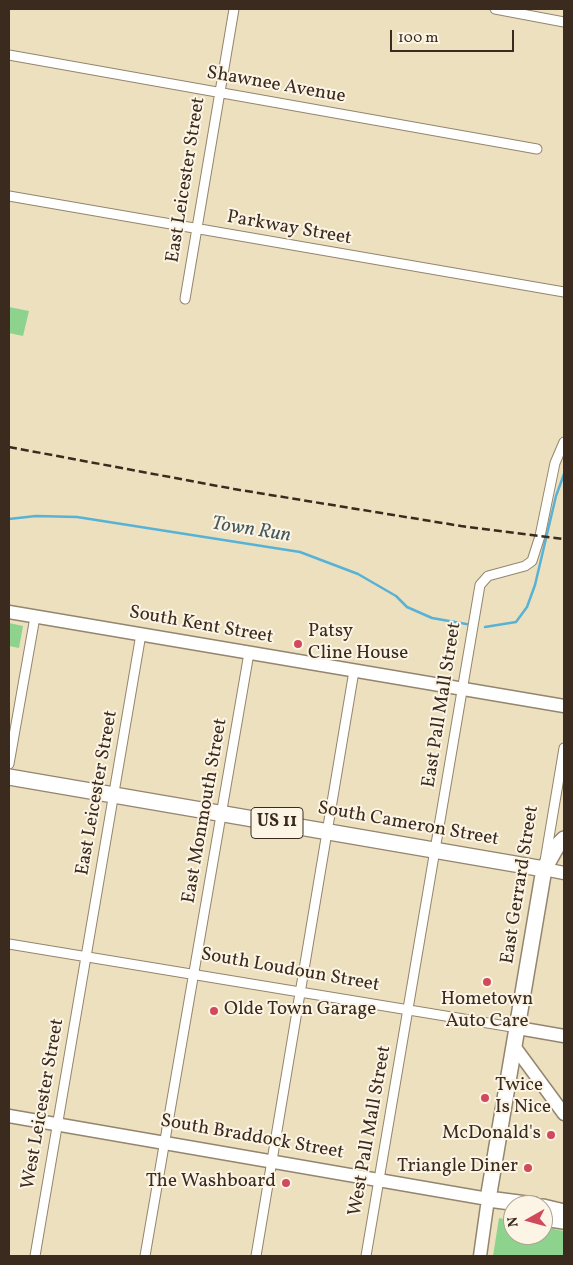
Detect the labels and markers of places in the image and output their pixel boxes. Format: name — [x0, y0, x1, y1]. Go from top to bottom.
place label: Patsy Cline House — [308, 622, 408, 666]
marker: Patsy Cline House — [292, 638, 304, 650]
marker: Hometown Auto Care — [481, 976, 493, 988]
place label: Hometown Auto Care — [441, 990, 533, 1034]
place label: Olde Town Garage — [224, 1000, 376, 1022]
marker: Olde Town Garage — [208, 1005, 220, 1017]
place label: Twice Is Nice — [495, 1076, 551, 1120]
marker: Twice Is Nice — [479, 1092, 491, 1104]
place label: McDonald's — [442, 1124, 541, 1146]
marker: McDonald's — [545, 1129, 557, 1141]
place label: Triangle Diner — [397, 1157, 518, 1179]
marker: Triangle Diner — [522, 1162, 534, 1174]
place label: The Washboard — [146, 1172, 276, 1194]
marker: The Washboard — [280, 1177, 292, 1189]

